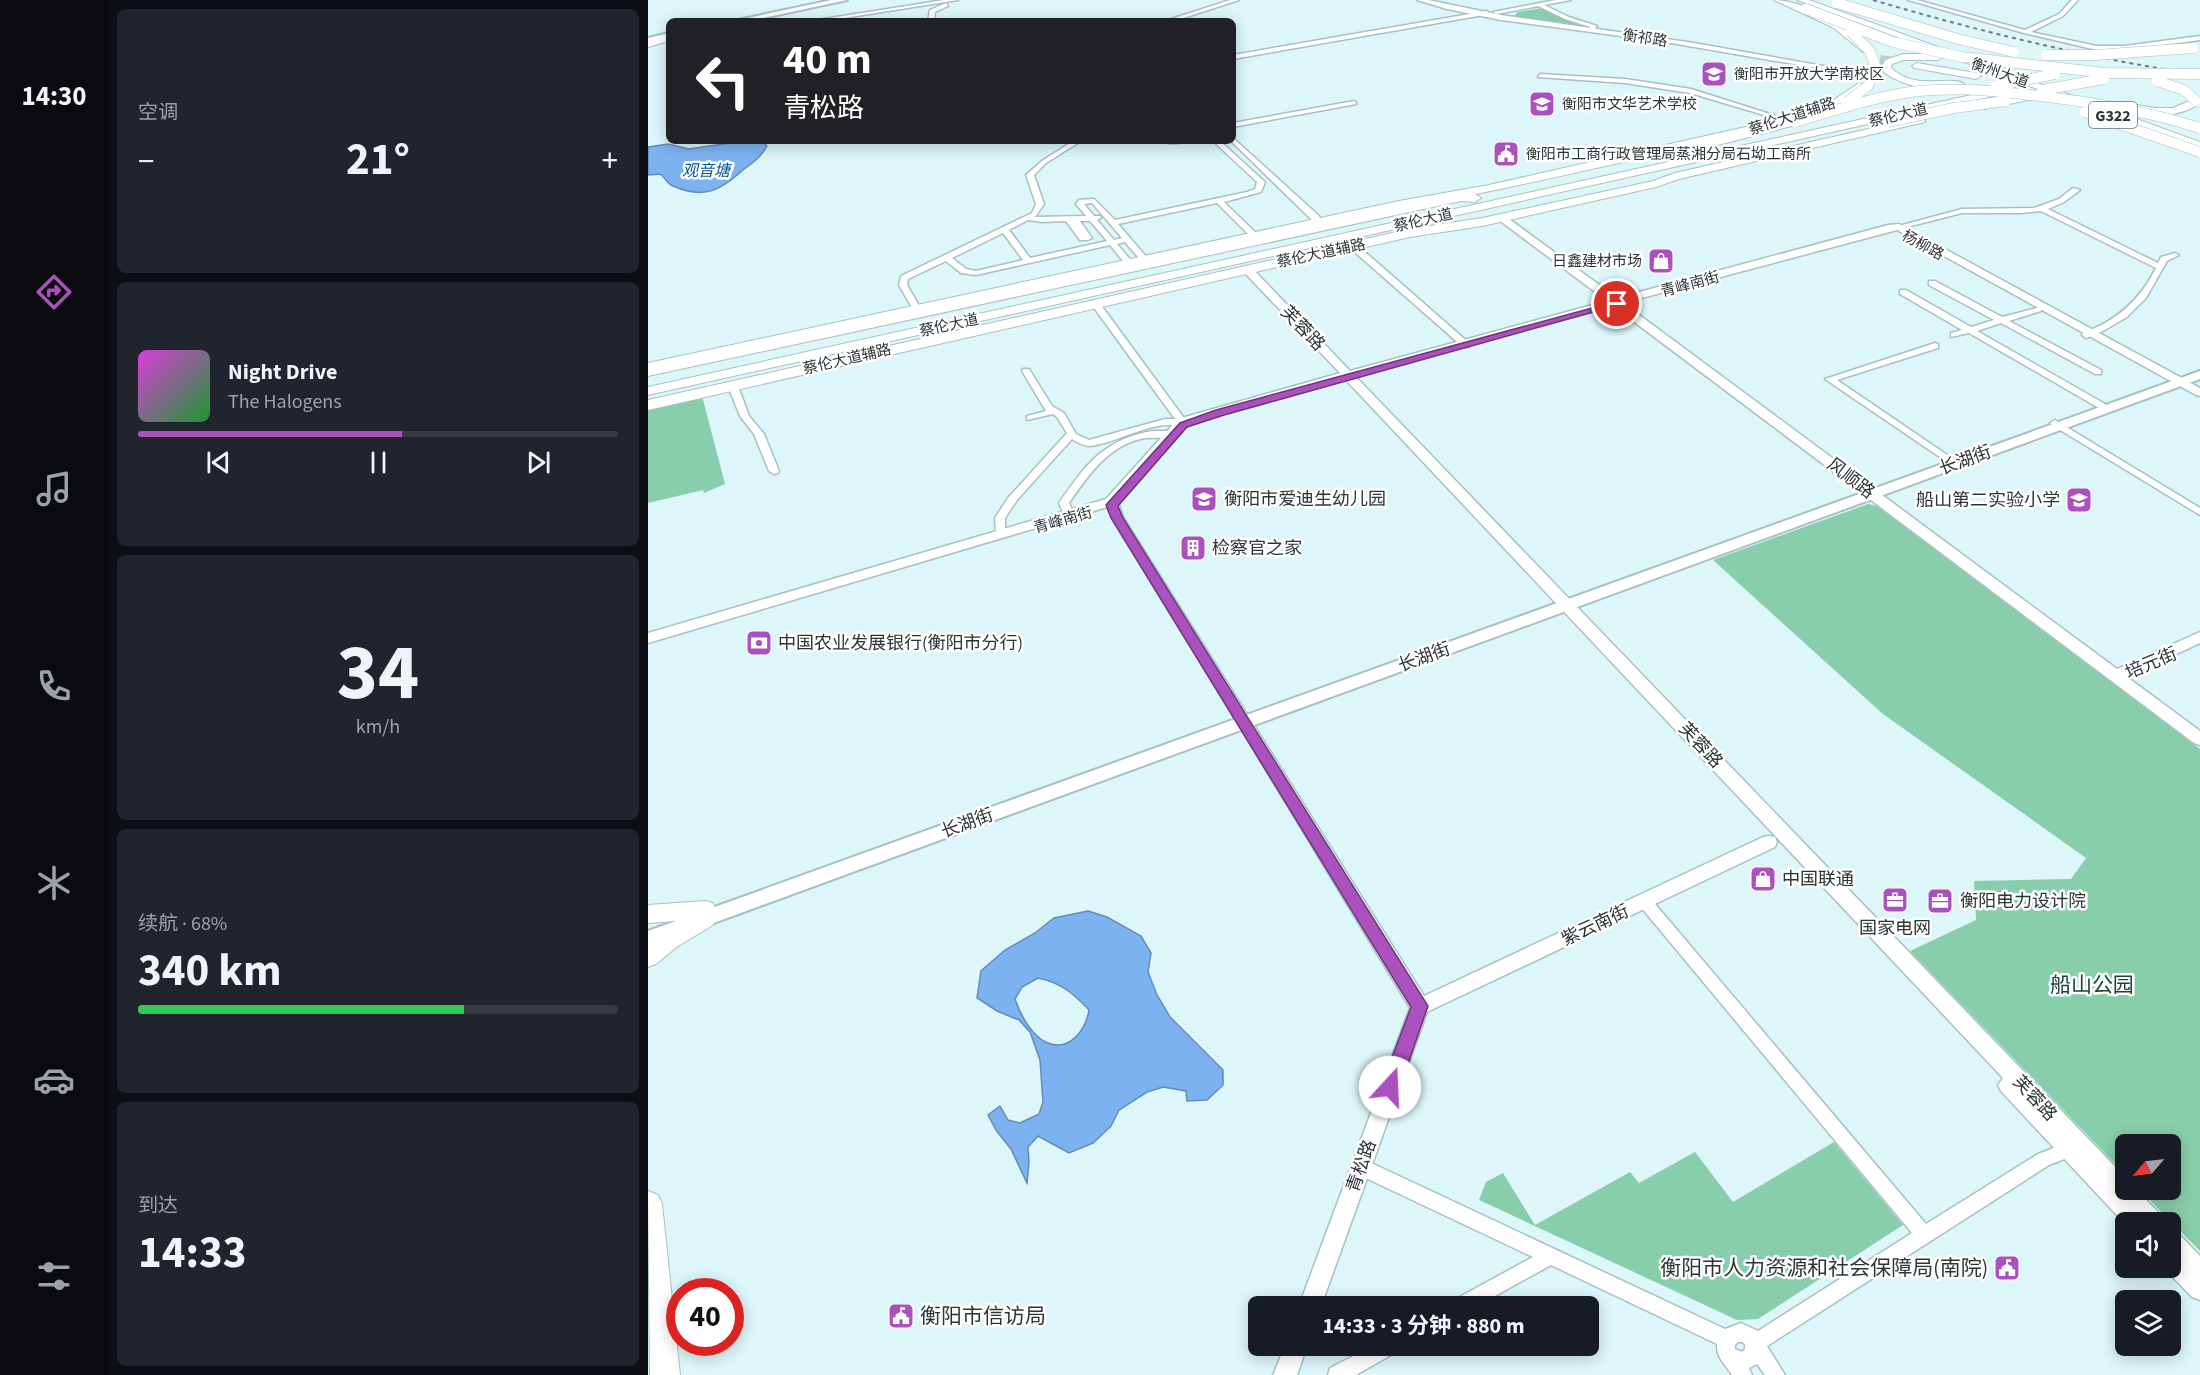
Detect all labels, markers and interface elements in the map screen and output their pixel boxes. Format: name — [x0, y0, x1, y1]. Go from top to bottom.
street label: 衡祁路 — [1621, 25, 1669, 52]
text: 40 m — [783, 30, 872, 90]
icon: left — [684, 42, 762, 120]
street label: 衡州大道 — [1968, 53, 2032, 94]
school or university icon: 衡阳市开放大学南校区 — [1699, 59, 1729, 89]
place label: 衡阳市开放大学南校区 — [1734, 64, 1884, 85]
text: 14:30 — [21, 77, 87, 116]
text: 青松路 — [783, 89, 864, 128]
school or university icon: 衡阳市文华艺术学校 — [1527, 89, 1557, 119]
street label: 蔡伦大道辅路 — [1746, 93, 1838, 140]
place label: 衡阳市文华艺术学校 — [1562, 94, 1697, 115]
text: 空调 — [138, 99, 178, 127]
street label: 蔡伦大道 — [1867, 99, 1930, 132]
road number: G322 — [2089, 102, 2137, 128]
text: 21° — [346, 128, 410, 192]
text: − — [138, 138, 154, 185]
text: + — [602, 138, 618, 185]
public building icon: 衡阳市工商行政管理局蒸湘分局石坳工商所 — [1491, 139, 1521, 169]
place label: 衡阳市工商行政管理局蒸湘分局石坳工商所 — [1526, 144, 1811, 165]
water label: 观音塘 — [682, 160, 733, 182]
street label: 蔡伦大道 — [1392, 204, 1455, 237]
street label: 杨柳路 — [1898, 225, 1948, 266]
street label: 蔡伦大道辅路 — [1275, 234, 1367, 273]
shop icon: 日鑫建材市场 — [1646, 246, 1676, 276]
place label: 日鑫建材市场 — [1552, 251, 1642, 272]
street label: 青峰南街 — [1658, 267, 1722, 302]
icon: directions — [33, 271, 75, 313]
pin — [1591, 278, 1642, 329]
icon: arrive — [1600, 287, 1633, 320]
street label: 芙蓉路 — [1275, 300, 1330, 356]
street label: 蔡伦大道 — [918, 309, 981, 342]
street label: 蔡伦大道辅路 — [801, 339, 893, 380]
text: Night Drive — [228, 356, 337, 388]
text: The Halogens — [228, 388, 342, 416]
street label: 长湖街 — [1936, 439, 1995, 481]
icon: previous — [202, 446, 235, 479]
icon: pause — [362, 446, 395, 479]
icon: next — [522, 446, 555, 479]
street label: 风顺路 — [1822, 452, 1880, 505]
icon: music — [33, 468, 75, 510]
school or university icon: 衡阳市爱迪生幼儿园 — [1189, 484, 1219, 514]
school or university icon: 船山第二实验小学 — [2064, 485, 2094, 515]
place label: 衡阳市爱迪生幼儿园 — [1224, 487, 1386, 512]
place label: 船山第二实验小学 — [1916, 488, 2060, 513]
street label: 青峰南街 — [1031, 502, 1095, 539]
building icon: 检察官之家 — [1178, 533, 1208, 563]
place label: 检察官之家 — [1212, 536, 1302, 561]
text: 34 — [337, 618, 419, 729]
bank icon: 中国农业发展银行(衡阳市分行) — [744, 628, 774, 658]
place label: 中国农业发展银行(衡阳市分行) — [778, 631, 1023, 656]
street label: 长湖街 — [1395, 636, 1454, 678]
street label: 培元街 — [2121, 641, 2181, 686]
icon: phone — [33, 665, 75, 707]
text: km/h — [356, 713, 400, 741]
street label: 芙蓉路 — [1673, 717, 1728, 774]
street label: 长湖街 — [938, 802, 997, 844]
icon: climate — [33, 862, 75, 904]
shop icon: 中国联通 — [1748, 864, 1778, 894]
place label: 中国联通 — [1782, 867, 1854, 892]
office icon: 国家电网 — [1880, 885, 1910, 915]
office icon: 衡阳电力设计院 — [1925, 886, 1955, 916]
place label: 衡阳电力设计院 — [1960, 889, 2086, 914]
street label: 紫云南街 — [1557, 899, 1633, 952]
text: 续航 · 68% — [138, 910, 227, 938]
place label: 国家电网 — [1859, 916, 1931, 941]
text: 340 km — [138, 939, 282, 1003]
park label: 船山公园 — [2050, 970, 2134, 1000]
position arrow — [1358, 1055, 1422, 1119]
icon: car — [33, 1059, 75, 1101]
street label: 芙蓉路 — [2007, 1070, 2062, 1127]
north arrow — [2115, 1134, 2181, 1200]
map controls — [2115, 1134, 2181, 1356]
street label: 青松路 — [1340, 1137, 1382, 1196]
text: 到达 — [138, 1192, 178, 1220]
button: sound — [2115, 1212, 2181, 1278]
text: 14:33 — [138, 1221, 247, 1285]
place label: 衡阳市人力资源和社会保障局(南院) — [1660, 1253, 1988, 1283]
public building icon: 衡阳市人力资源和社会保障局(南院) — [1992, 1253, 2022, 1283]
icon: filters — [33, 1255, 75, 1297]
speed limit sign: 40 — [666, 1278, 744, 1356]
button: layers — [2115, 1290, 2181, 1356]
public building icon: 衡阳市信访局 — [886, 1301, 916, 1331]
place label: 衡阳市信访局 — [920, 1301, 1046, 1331]
text: 14:33 · 3 分钟 · 880 m — [1323, 1310, 1524, 1342]

